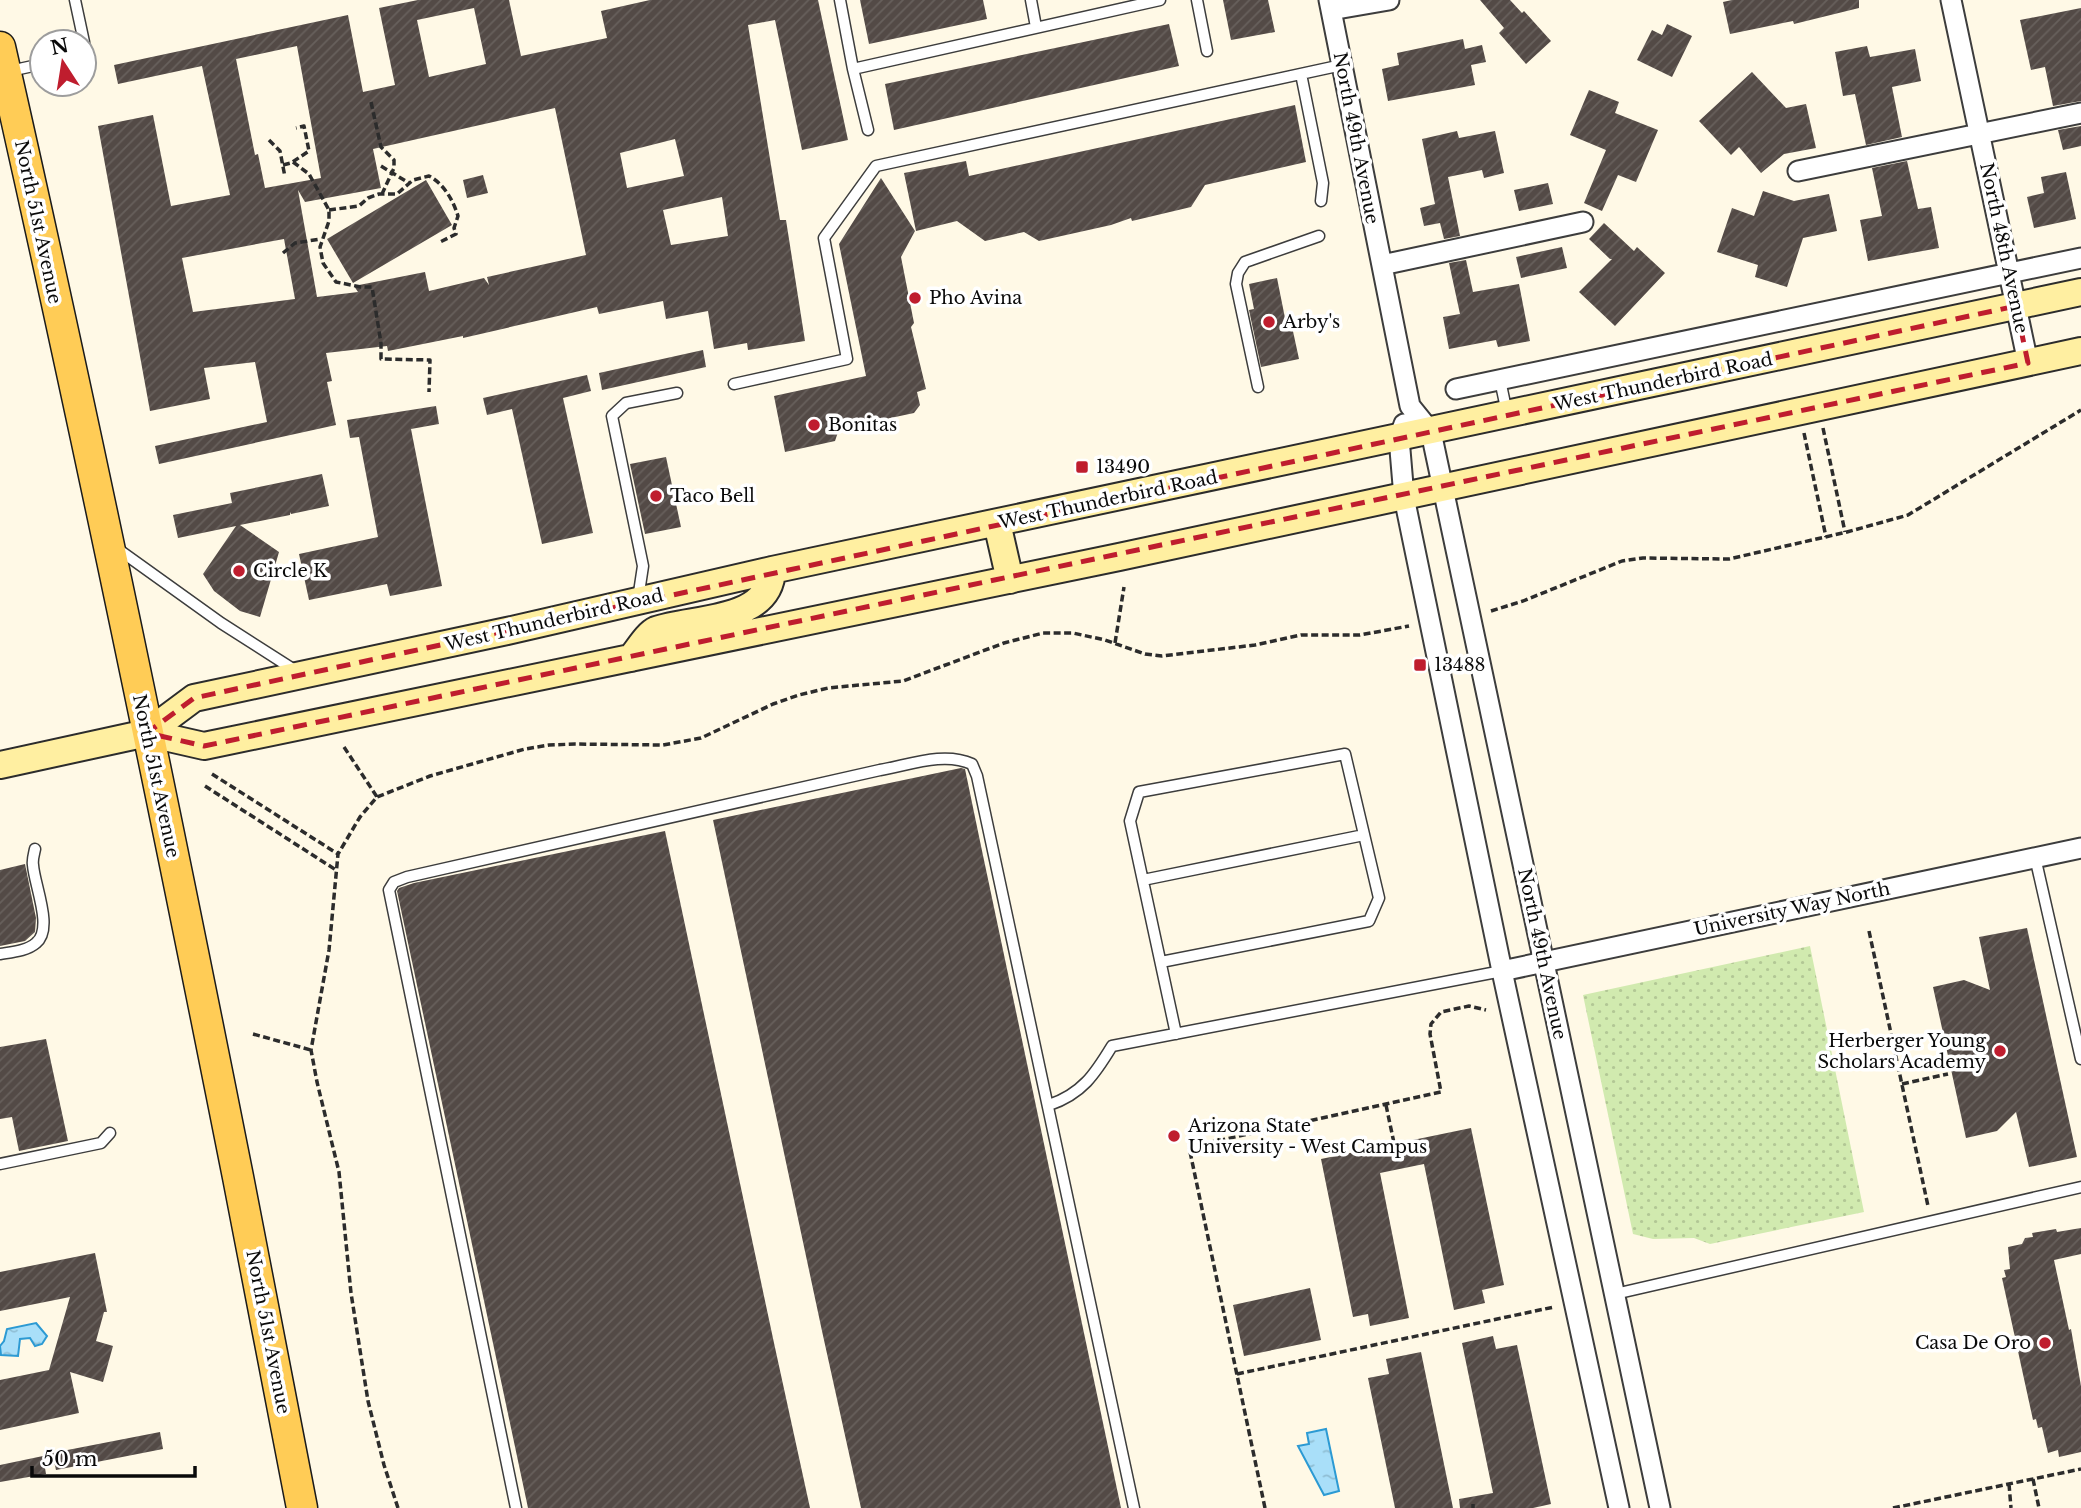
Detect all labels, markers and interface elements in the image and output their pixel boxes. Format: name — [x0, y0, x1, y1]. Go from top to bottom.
north arrow — [28, 28, 98, 98]
text: N — [48, 34, 71, 60]
street label: North 49th Avenue — [1329, 50, 1383, 226]
street label: North 51st Avenue — [10, 138, 66, 306]
street label: North 48th Avenue — [1975, 161, 2033, 335]
place label: Pho Avina — [929, 287, 1022, 309]
marker: Pho Avina — [907, 290, 923, 306]
place label: Arby's — [1282, 311, 1340, 333]
marker: Arby's — [1261, 314, 1277, 330]
street label: West Thunderbird Road — [1550, 348, 1775, 416]
place label: Bonitas — [828, 414, 897, 436]
marker: Bonitas — [806, 417, 822, 433]
place label: 13490 — [1096, 456, 1150, 478]
marker: 13490 — [1074, 459, 1090, 475]
street label: West Thunderbird Road — [995, 466, 1220, 534]
place label: Taco Bell — [670, 485, 755, 507]
marker: Taco Bell — [648, 488, 664, 504]
place label: Circle K — [253, 560, 328, 582]
marker: Circle K — [231, 563, 247, 579]
street label: West Thunderbird Road — [442, 584, 665, 656]
place label: 13488 — [1434, 654, 1485, 676]
marker: 13488 — [1412, 657, 1428, 673]
street label: North 51st Avenue — [128, 692, 184, 860]
street label: North 49th Avenue — [1513, 866, 1571, 1042]
street label: University Way North — [1692, 877, 1892, 941]
place label: Herberger Young Scholars Academy — [1817, 1030, 1986, 1073]
marker: Herberger Young Scholars Academy — [1992, 1043, 2008, 1059]
place label: Arizona State University - West Campus — [1187, 1115, 1427, 1158]
marker: Arizona State University - West Campus — [1166, 1128, 1182, 1144]
street label: North 51st Avenue — [241, 1248, 295, 1416]
place label: Casa De Oro — [1915, 1332, 2031, 1354]
marker: Casa De Oro — [2037, 1335, 2053, 1351]
scale bar — [32, 1434, 194, 1478]
text: 50 m — [42, 1446, 98, 1472]

